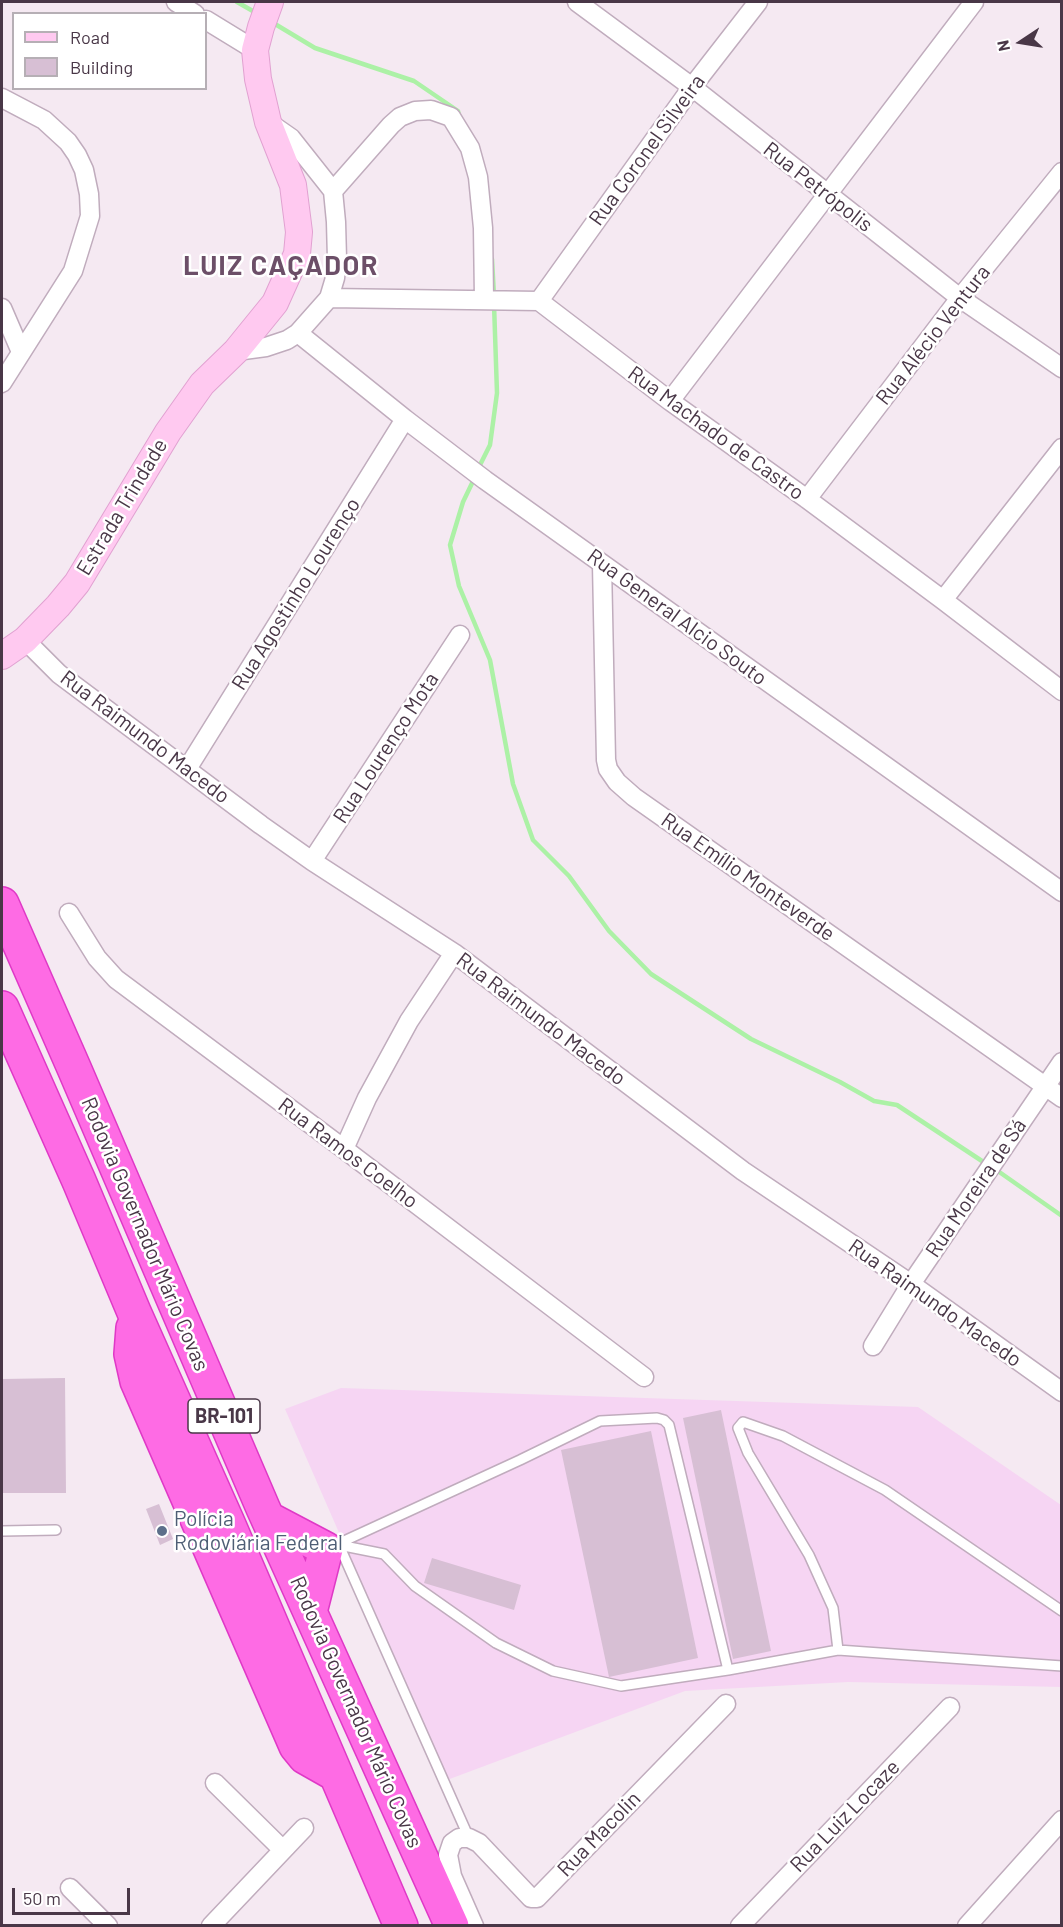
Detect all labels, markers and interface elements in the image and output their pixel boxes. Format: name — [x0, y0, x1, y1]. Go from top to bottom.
legend — [12, 12, 207, 90]
north arrow — [991, 12, 1051, 72]
text: Road — [70, 26, 110, 48]
text: N — [993, 39, 1013, 53]
text: Building — [70, 56, 133, 78]
street label: Rua Coronel Silveira — [584, 70, 710, 230]
street label: Rua Petrópolis — [758, 137, 878, 237]
district label: LUIZ CAÇADOR — [183, 250, 379, 282]
street label: Rua Alécio Ventura — [870, 260, 996, 410]
street label: Rua Machado de Castro — [623, 361, 809, 505]
street label: Estrada Trindade — [71, 434, 173, 580]
street label: Rua Agostinho Lourenço — [226, 493, 366, 695]
street label: Rua General Alcio Souto — [582, 543, 772, 691]
street label: Rua Raimundo Macedo — [55, 665, 235, 809]
street label: Rua Lourenço Mota — [328, 668, 444, 828]
street label: Rua Emílio Monteverde — [656, 807, 840, 947]
street label: Rua Raimundo Macedo — [451, 947, 631, 1091]
street label: Rua Ramos Coelho — [273, 1092, 423, 1214]
street label: Rodovia Governador Mário Covas — [76, 1093, 214, 1375]
street label: Rua Moreira de Sá — [920, 1114, 1032, 1262]
street label: Rua Raimundo Macedo — [844, 1234, 1026, 1372]
road number: BR-101 — [188, 1399, 260, 1433]
place label: Polícia Rodoviária Federal — [174, 1506, 343, 1556]
marker: Polícia Rodoviária Federal — [155, 1524, 169, 1538]
street label: Rodovia Governador Mário Covas — [285, 1572, 427, 1852]
street label: Rua Luiz Locaze — [785, 1754, 905, 1878]
street label: Rua Macolin — [552, 1786, 646, 1882]
scale bar — [15, 1876, 134, 1914]
text: 50 m — [23, 1887, 61, 1909]

